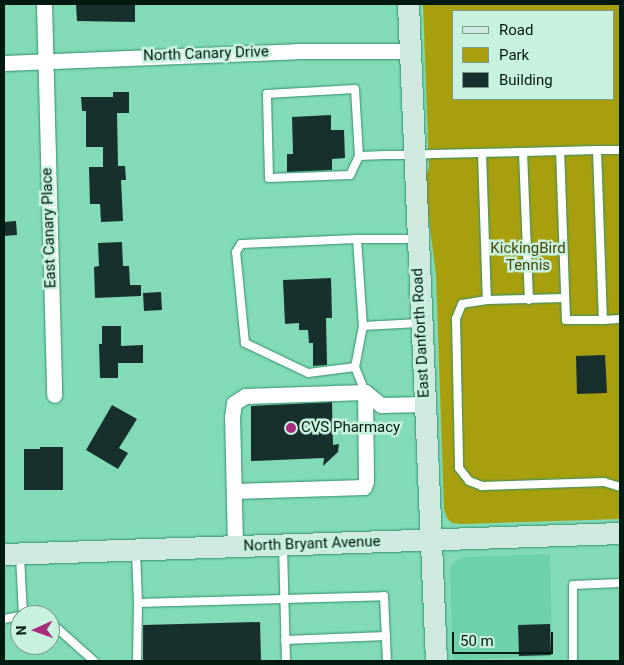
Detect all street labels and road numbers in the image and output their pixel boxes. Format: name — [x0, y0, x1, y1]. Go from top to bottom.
street label: North Canary Drive — [143, 43, 269, 65]
street label: East Canary Place — [38, 167, 60, 289]
street label: East Danforth Road — [409, 268, 433, 398]
street label: North Bryant Avenue — [243, 533, 381, 555]

